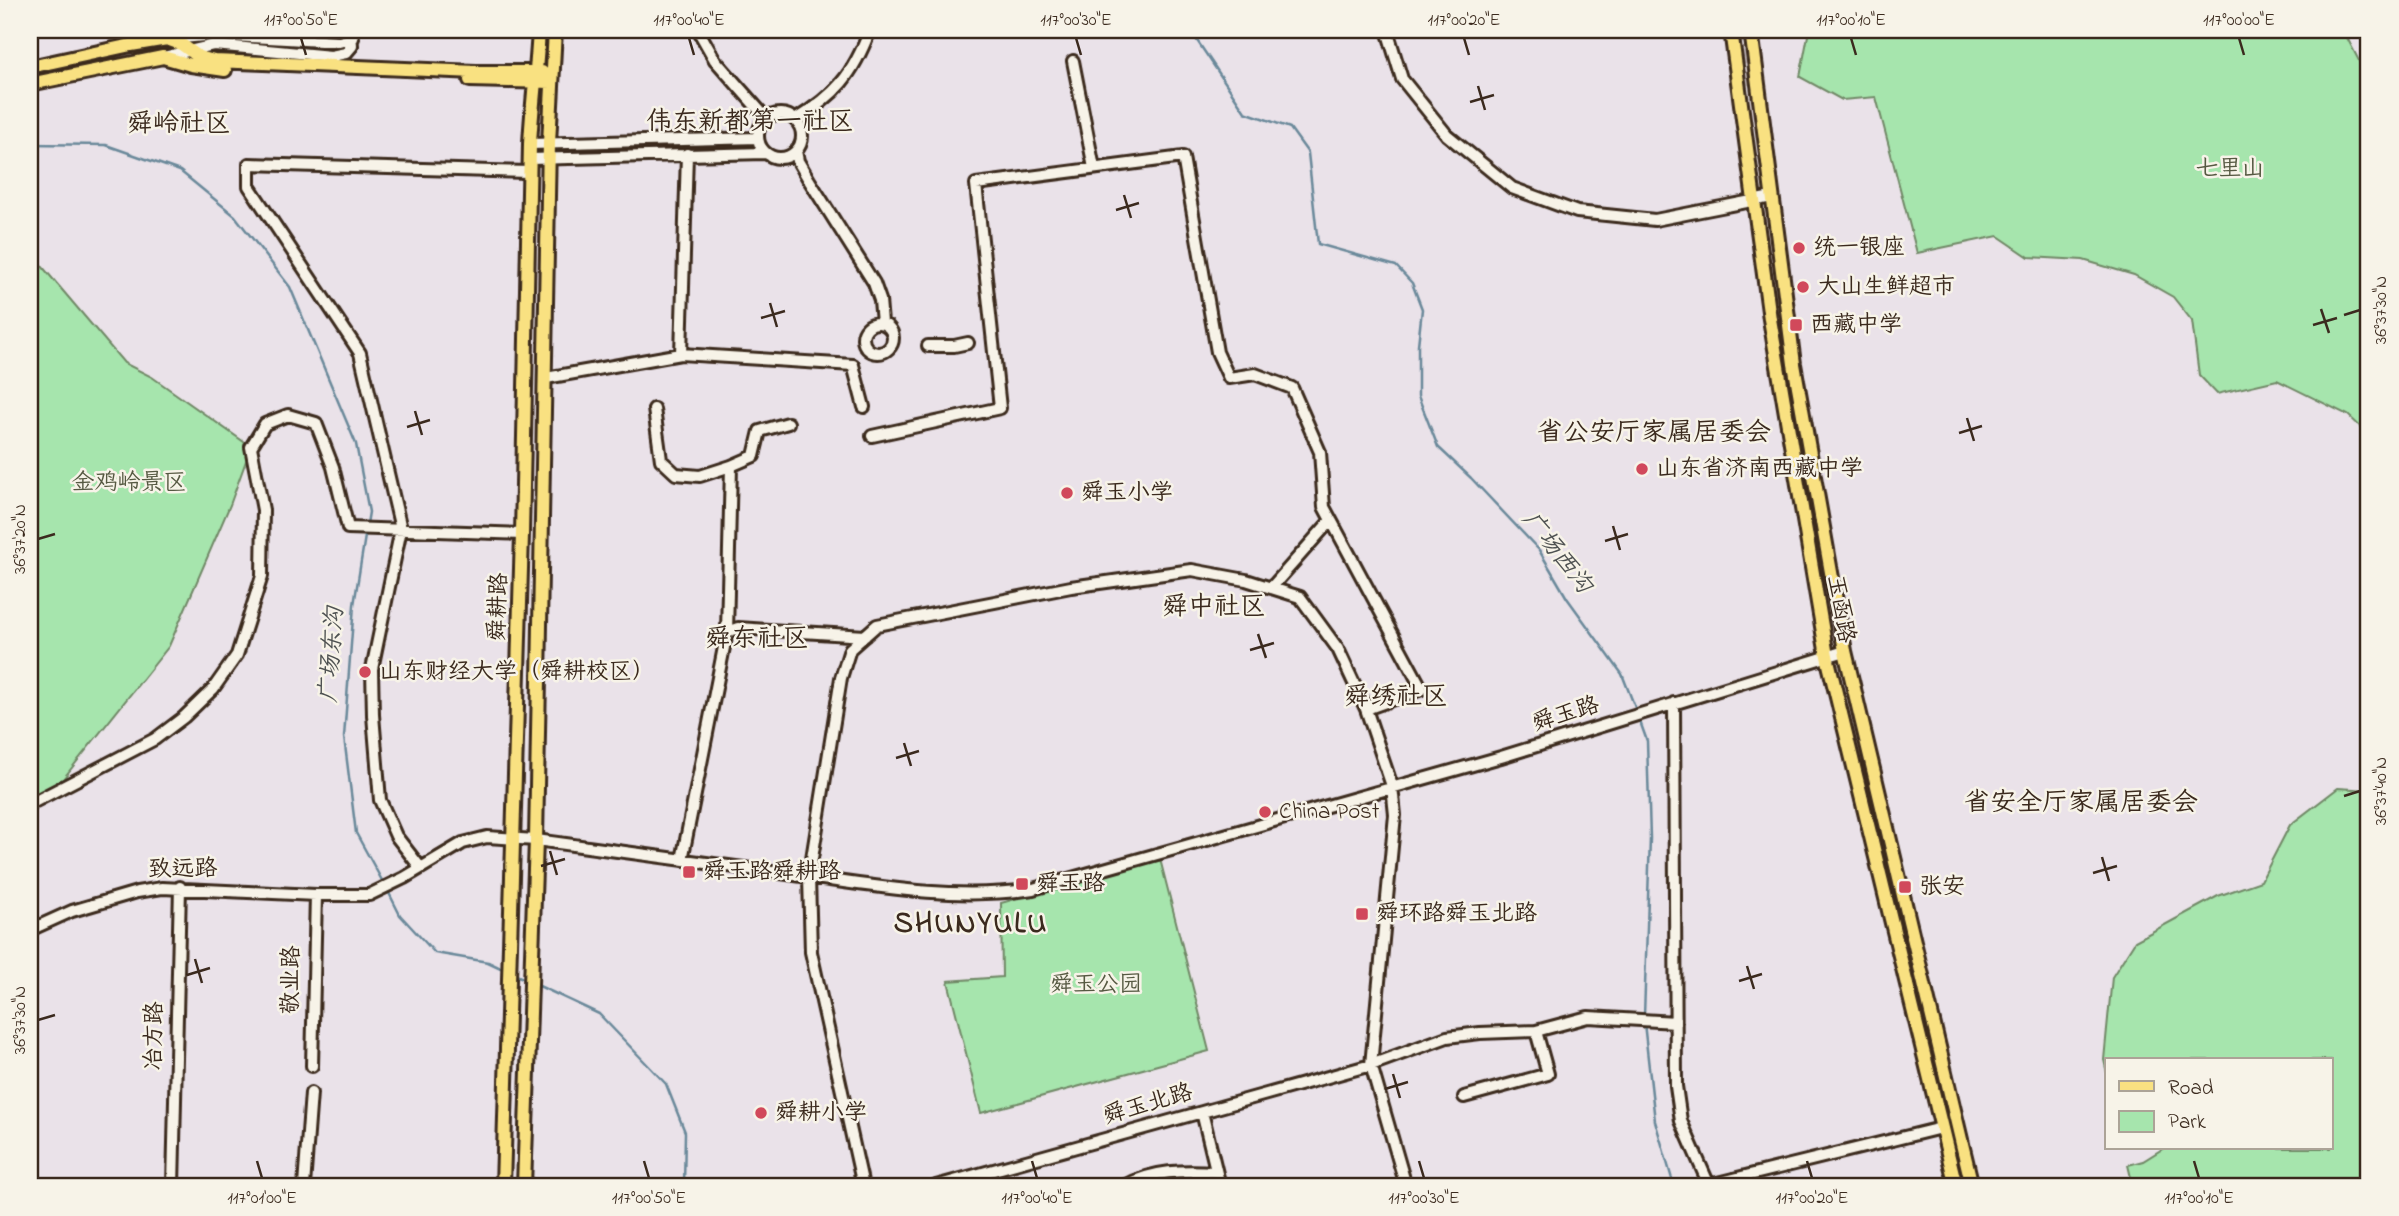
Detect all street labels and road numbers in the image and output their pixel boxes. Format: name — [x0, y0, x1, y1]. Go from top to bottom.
street label: 舜耕路 — [481, 572, 517, 642]
street label: 玉函路 — [1818, 572, 1862, 646]
street label: 舜玉路 — [1528, 689, 1604, 741]
street label: 致远路 — [148, 853, 218, 887]
street label: 敬业路 — [275, 945, 309, 1015]
street label: 冶方路 — [138, 1001, 172, 1071]
street label: 舜玉北路 — [1099, 1076, 1197, 1134]

